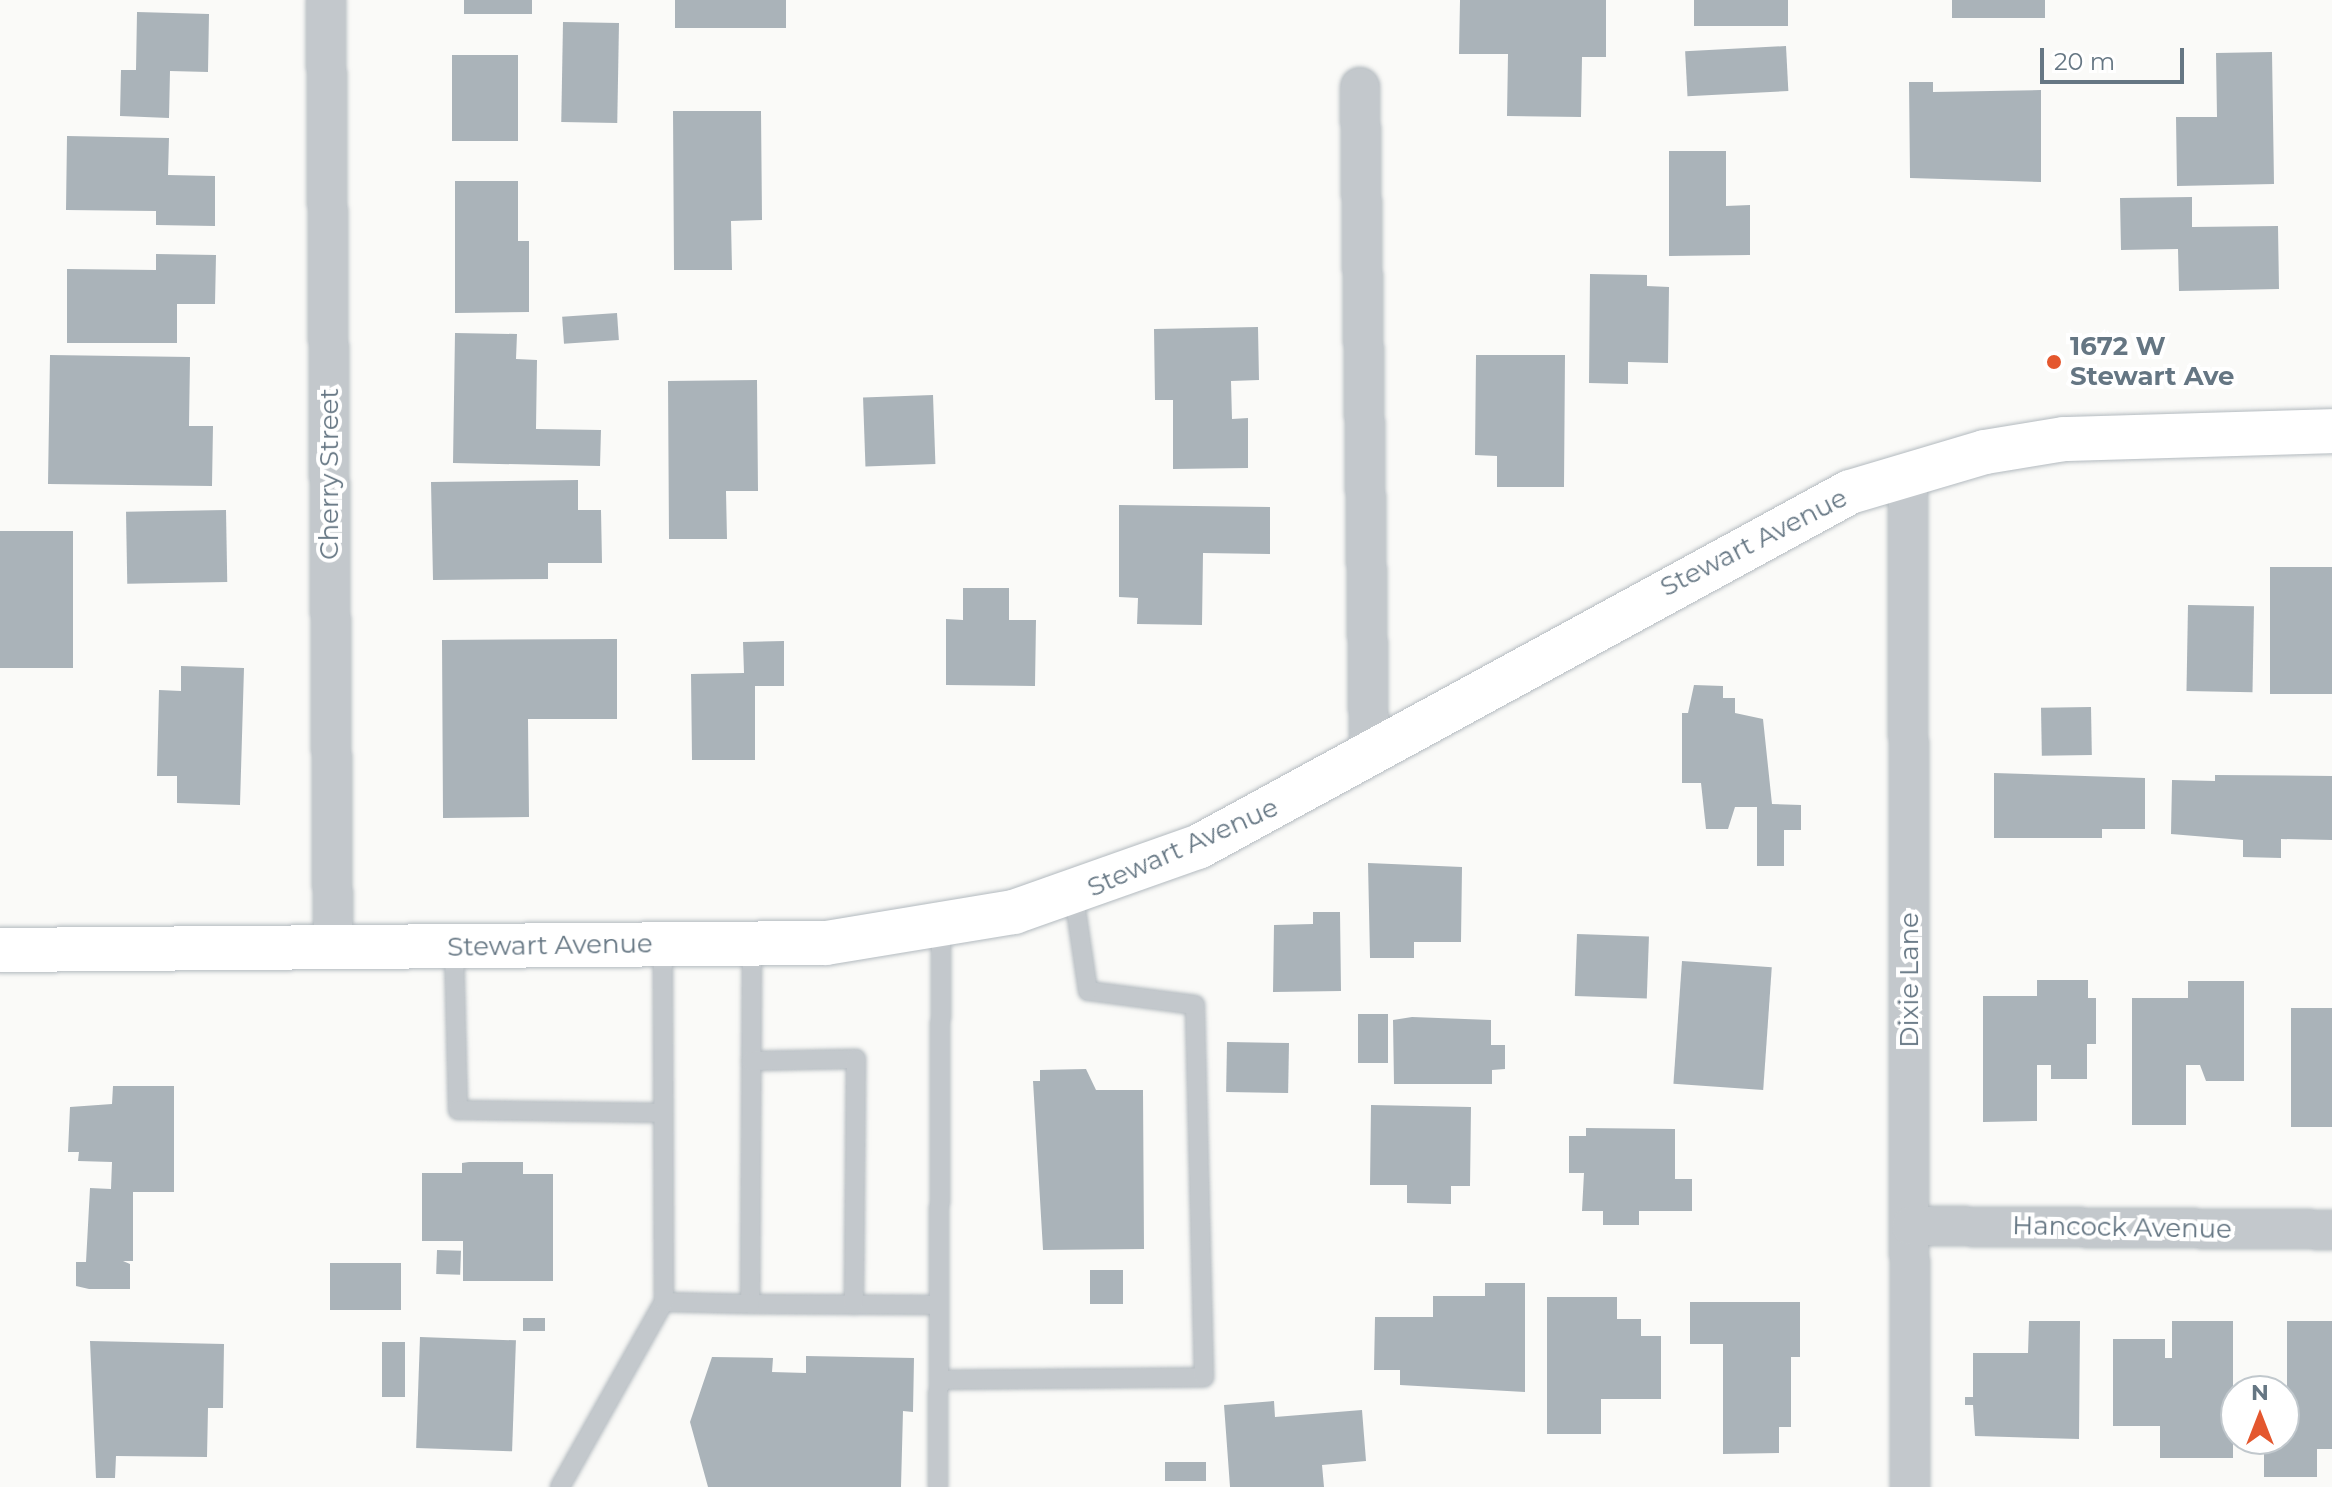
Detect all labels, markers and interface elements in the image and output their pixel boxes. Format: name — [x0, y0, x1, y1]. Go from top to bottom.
scale bar — [2044, 32, 2188, 82]
text: 20 m — [2054, 47, 2115, 76]
place label: 1672 W Stewart Ave — [2070, 331, 2234, 392]
marker: 1672 W Stewart Ave — [2045, 353, 2063, 371]
street label: Cherry Street — [314, 388, 346, 560]
street label: Stewart Avenue — [1655, 482, 1853, 604]
street label: Stewart Avenue — [1083, 792, 1283, 904]
street label: Dixie Lane — [1894, 912, 1926, 1048]
street label: Stewart Avenue — [447, 929, 653, 963]
street label: Hancock Avenue — [2012, 1210, 2232, 1246]
north arrow — [2220, 1375, 2300, 1455]
text: N — [2251, 1379, 2269, 1406]

